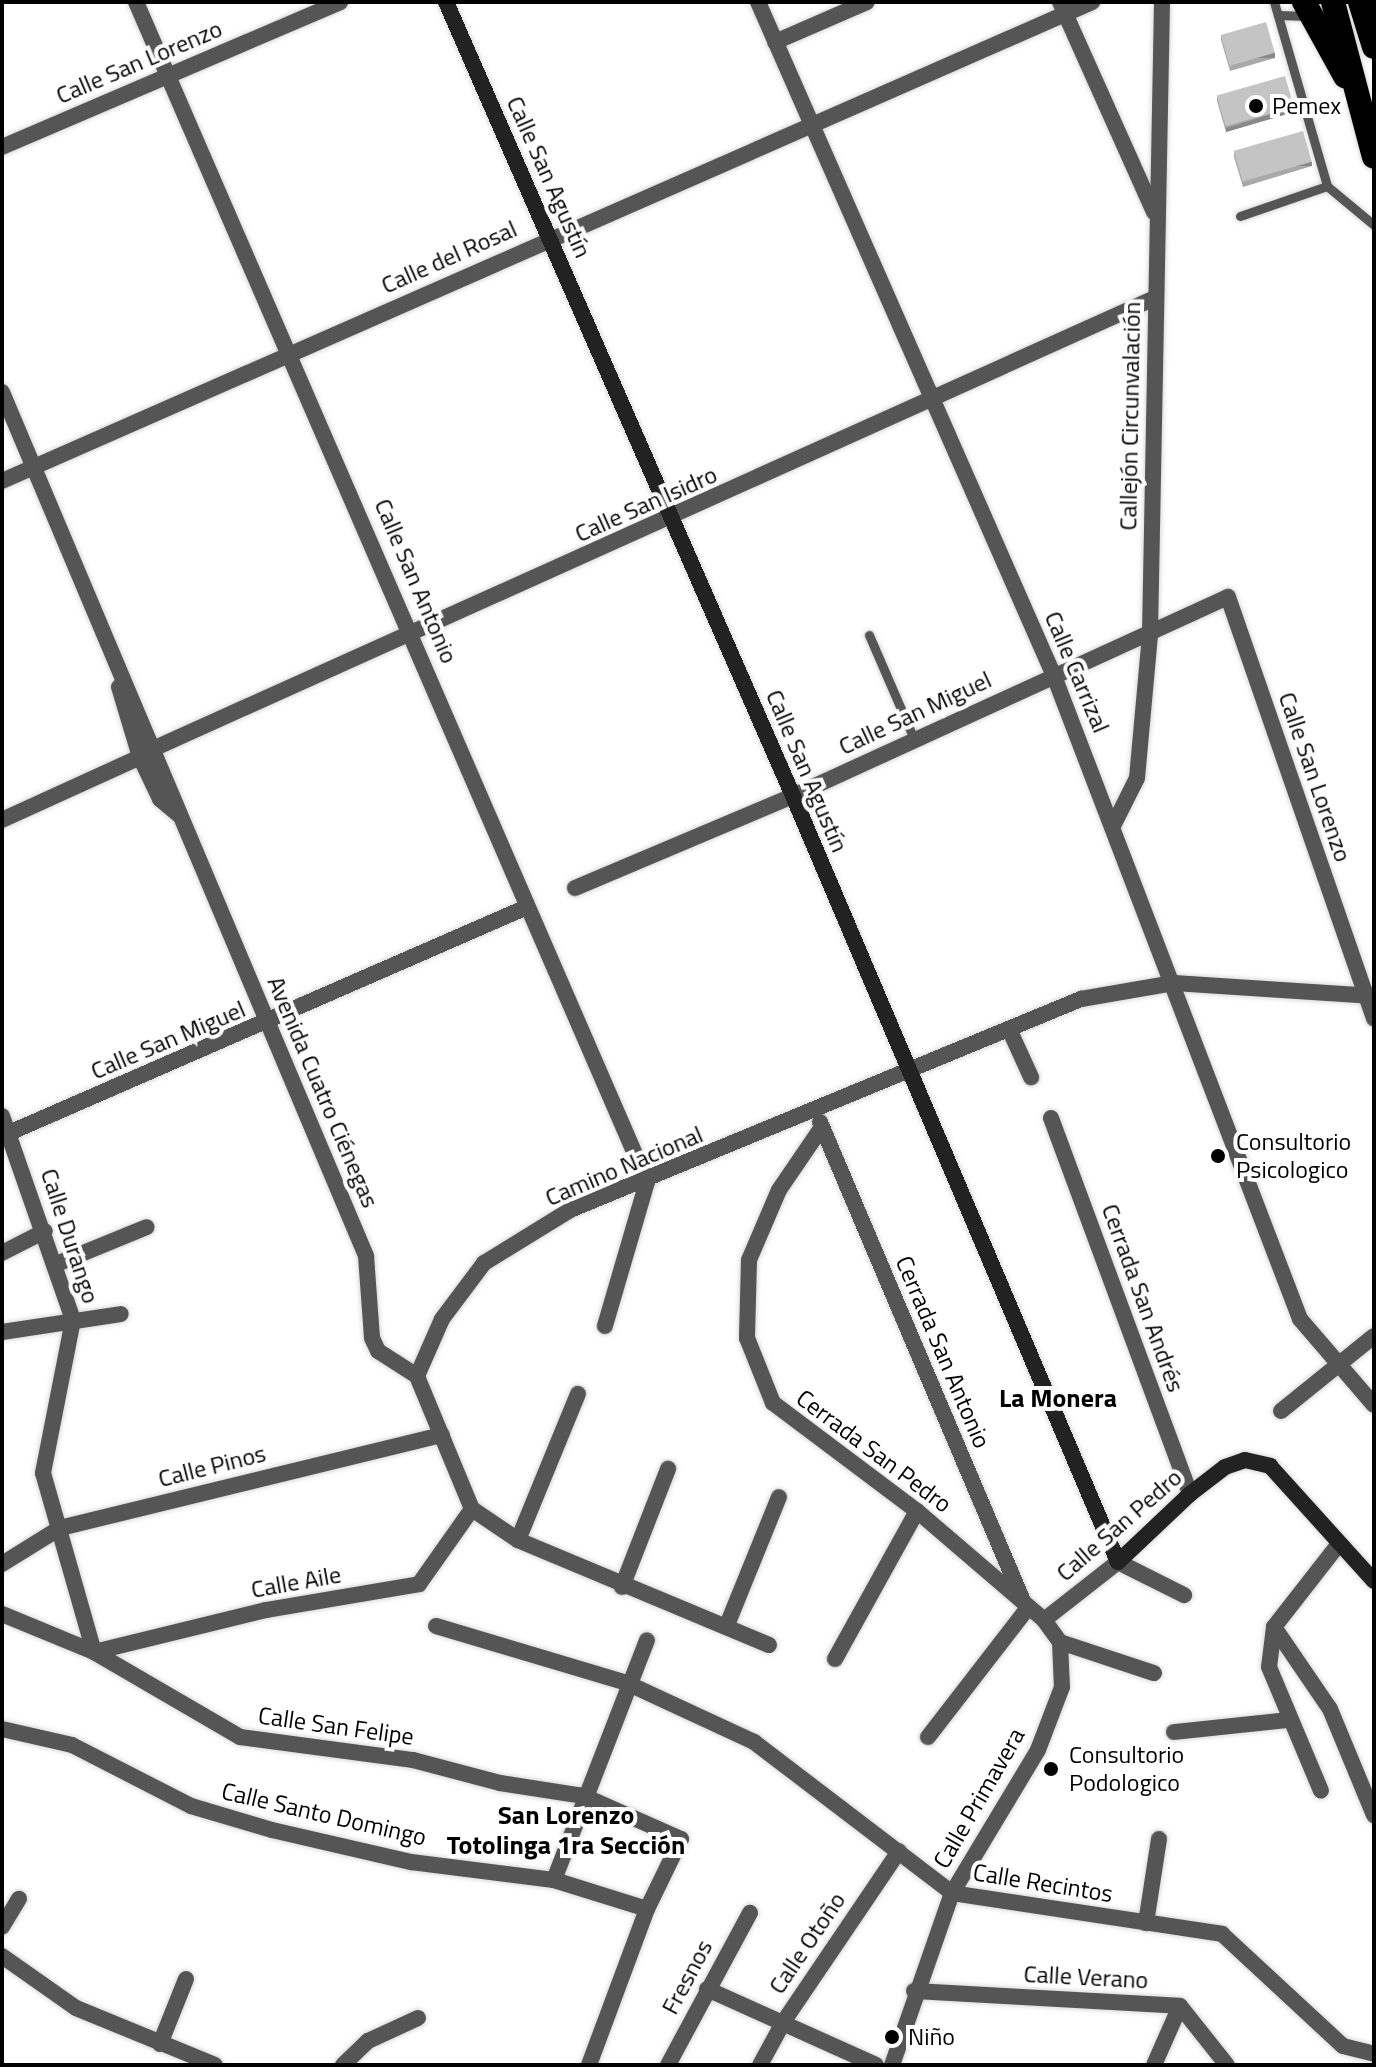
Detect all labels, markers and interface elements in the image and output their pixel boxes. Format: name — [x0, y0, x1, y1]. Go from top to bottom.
street label: Calle San Lorenzo — [52, 14, 226, 110]
street label: Calle San Agustín — [501, 92, 597, 262]
place label: Pemex — [1272, 92, 1341, 120]
marker: Pemex — [1247, 97, 1265, 115]
street label: Calle del Rosal — [377, 214, 521, 300]
street label: Callejón Circunvalación — [1114, 301, 1146, 531]
street label: Calle San Isidro — [570, 460, 722, 548]
street label: Calle San Antonio — [368, 494, 464, 668]
street label: Calle Carrizal — [1039, 607, 1115, 737]
street label: Calle San Miguel — [834, 665, 996, 761]
street label: Calle San Agustín — [760, 685, 854, 857]
street label: Calle San Lorenzo — [1273, 688, 1357, 866]
street label: Avenida Cuatro Ciénegas — [261, 972, 385, 1212]
street label: Calle San Miguel — [86, 995, 250, 1085]
street label: Camino Nacional — [541, 1120, 707, 1212]
place label: Consultorio Psicologico — [1236, 1128, 1351, 1184]
marker: Consultorio Psicologico — [1207, 1145, 1229, 1167]
street label: Calle Durango — [35, 1165, 105, 1307]
street label: Cerrada San Andrés — [1096, 1200, 1190, 1396]
street label: Cerrada San Antonio — [890, 1252, 996, 1452]
district label: La Monera — [999, 1382, 1117, 1414]
street label: Cerrada San Pedro — [791, 1383, 957, 1519]
street label: Calle Pinos — [155, 1439, 269, 1493]
street label: Calle San Pedro — [1051, 1463, 1187, 1587]
street label: Calle Aile — [249, 1560, 343, 1604]
street label: Calle San Felipe — [256, 1701, 416, 1751]
street label: Calle Primavera — [927, 1723, 1031, 1873]
place label: Consultorio Podologico — [1069, 1741, 1184, 1797]
marker: Consultorio Podologico — [1040, 1758, 1062, 1780]
street label: Calle Santo Domingo — [219, 1776, 429, 1852]
district label: San Lorenzo Totolinga 1ra Sección — [447, 1799, 685, 1860]
street label: Calle Recintos — [971, 1858, 1115, 1908]
street label: Calle Otoño — [763, 1887, 851, 1999]
street label: Fresnos — [655, 1935, 719, 2019]
street label: Calle Verano — [1023, 1959, 1149, 1995]
place label: Niño — [908, 2023, 955, 2051]
marker: Niño — [883, 2028, 901, 2046]

